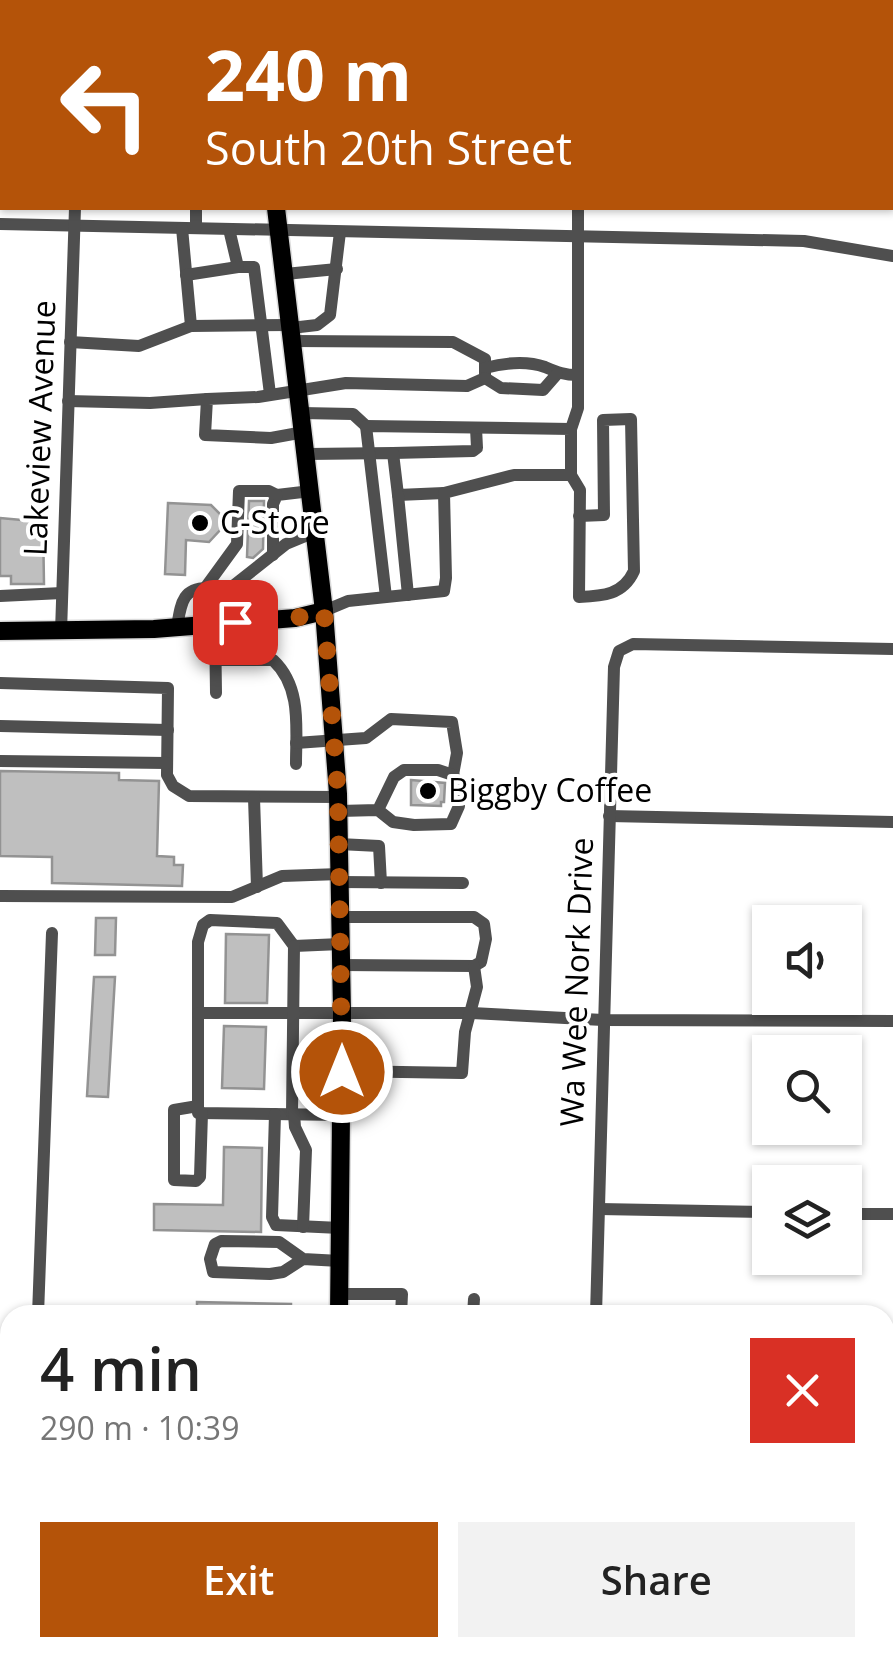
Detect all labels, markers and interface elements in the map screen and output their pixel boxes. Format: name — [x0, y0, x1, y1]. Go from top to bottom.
text: 240 m — [205, 26, 412, 122]
icon: left — [40, 40, 170, 170]
text: South 20th Street — [205, 117, 572, 178]
street label: Lakeview Avenue — [13, 299, 64, 557]
place label: C-Store — [220, 500, 330, 543]
marker: C-Store — [189, 512, 211, 534]
pin — [193, 580, 278, 665]
icon: arrive — [208, 595, 263, 650]
place label: Biggby Coffee — [448, 768, 652, 811]
marker: Biggby Coffee — [417, 780, 439, 802]
street label: Wa Wee Nork Drive — [549, 837, 602, 1127]
map controls — [752, 905, 862, 1275]
button: sound — [752, 905, 862, 1015]
position arrow — [290, 1020, 394, 1124]
button: search — [752, 1035, 862, 1145]
button: layers — [752, 1165, 862, 1275]
text: 4 min — [40, 1327, 202, 1409]
button: close — [750, 1338, 855, 1443]
text: 290 m · 10:39 — [40, 1406, 239, 1449]
button: Exit — [40, 1522, 438, 1637]
button: Share — [458, 1522, 855, 1637]

